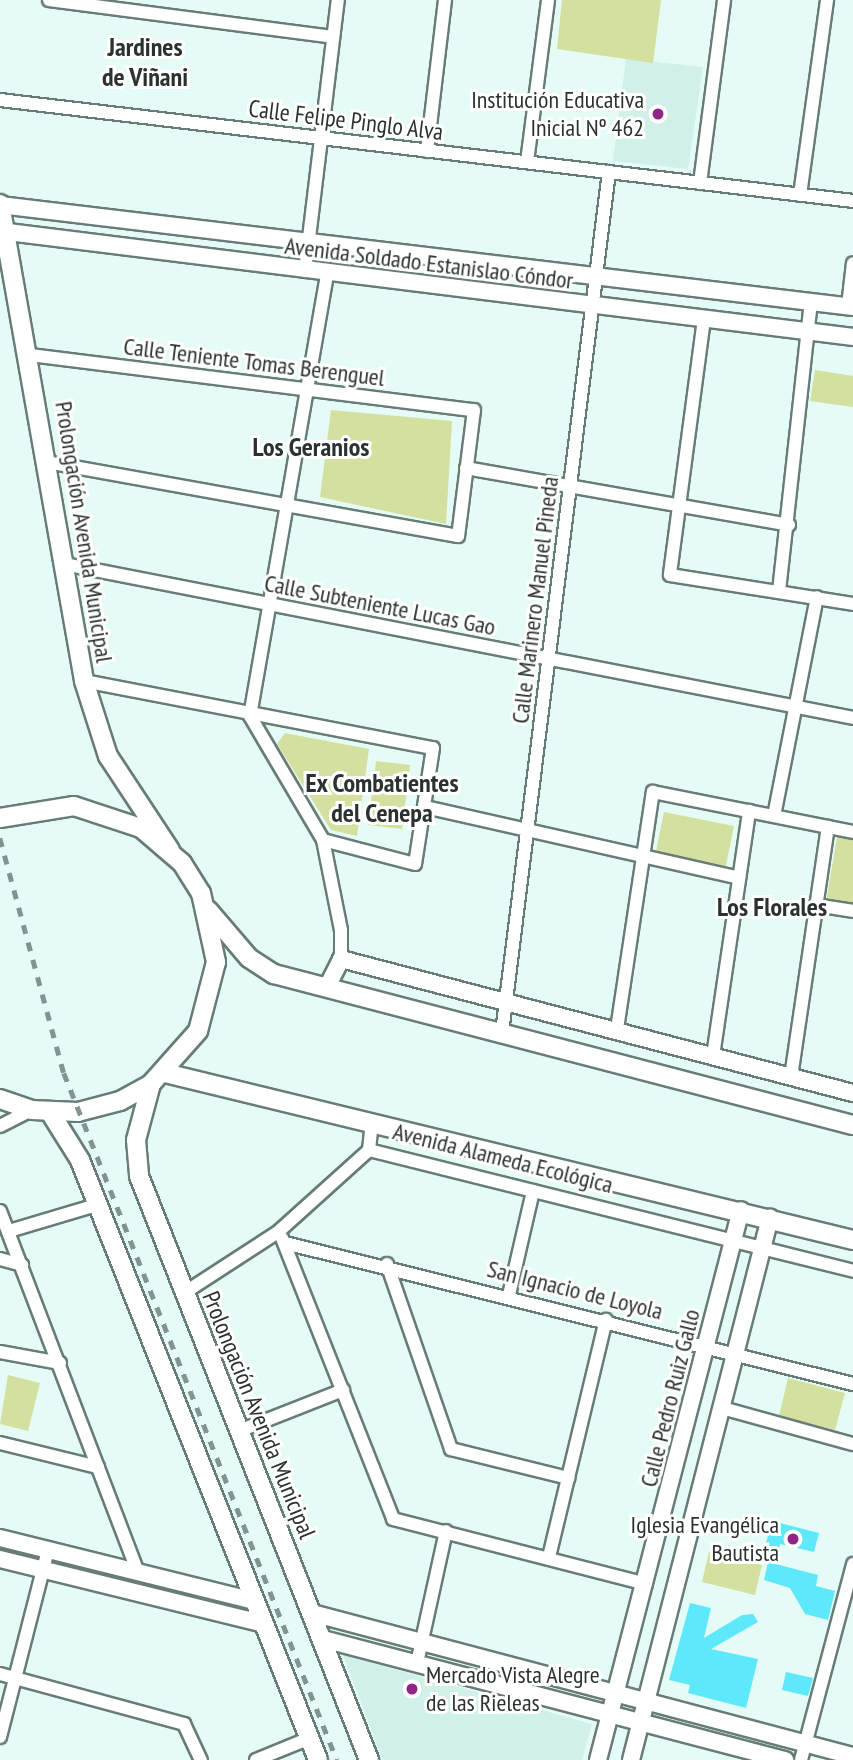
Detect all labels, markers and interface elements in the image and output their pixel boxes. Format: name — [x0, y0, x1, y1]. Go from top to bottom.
district label: Jardines de Viñani — [102, 31, 188, 92]
place label: Institución Educativa Inicial Nº 462 — [471, 86, 644, 142]
street label: Calle Felipe Pinglo Alva — [247, 94, 445, 146]
marker: Institución Educativa Inicial Nº 462 — [650, 106, 666, 122]
street label: Avenida Soldado Estanislao Cóndor — [283, 231, 575, 295]
street label: Calle Teniente Tomas Berenguel — [121, 332, 387, 392]
street label: Prolongación Avenida Municipal — [49, 399, 119, 665]
district label: Los Geranios — [252, 431, 370, 463]
street label: Calle Marinero Manuel Pineda — [506, 475, 564, 725]
street label: Calle Subteniente Lucas Gao — [262, 568, 498, 642]
district label: Ex Combatientes del Cenepa — [305, 767, 459, 828]
district label: Los Florales — [717, 891, 827, 923]
street label: Avenida Alameda Ecológica — [390, 1117, 616, 1199]
street label: San Ignacio de Loyola — [484, 1254, 666, 1326]
street label: Prolongación Avenida Municipal — [196, 1287, 322, 1543]
street label: Calle Pedro Ruiz Gallo — [634, 1306, 706, 1490]
place label: Iglesia Evangélica Bautista — [631, 1511, 779, 1567]
marker: Iglesia Evangélica Bautista — [785, 1531, 801, 1547]
place label: Mercado Vista Alegre de las Rieleas — [426, 1661, 601, 1717]
marker: Mercado Vista Alegre de las Rieleas — [404, 1681, 420, 1697]

